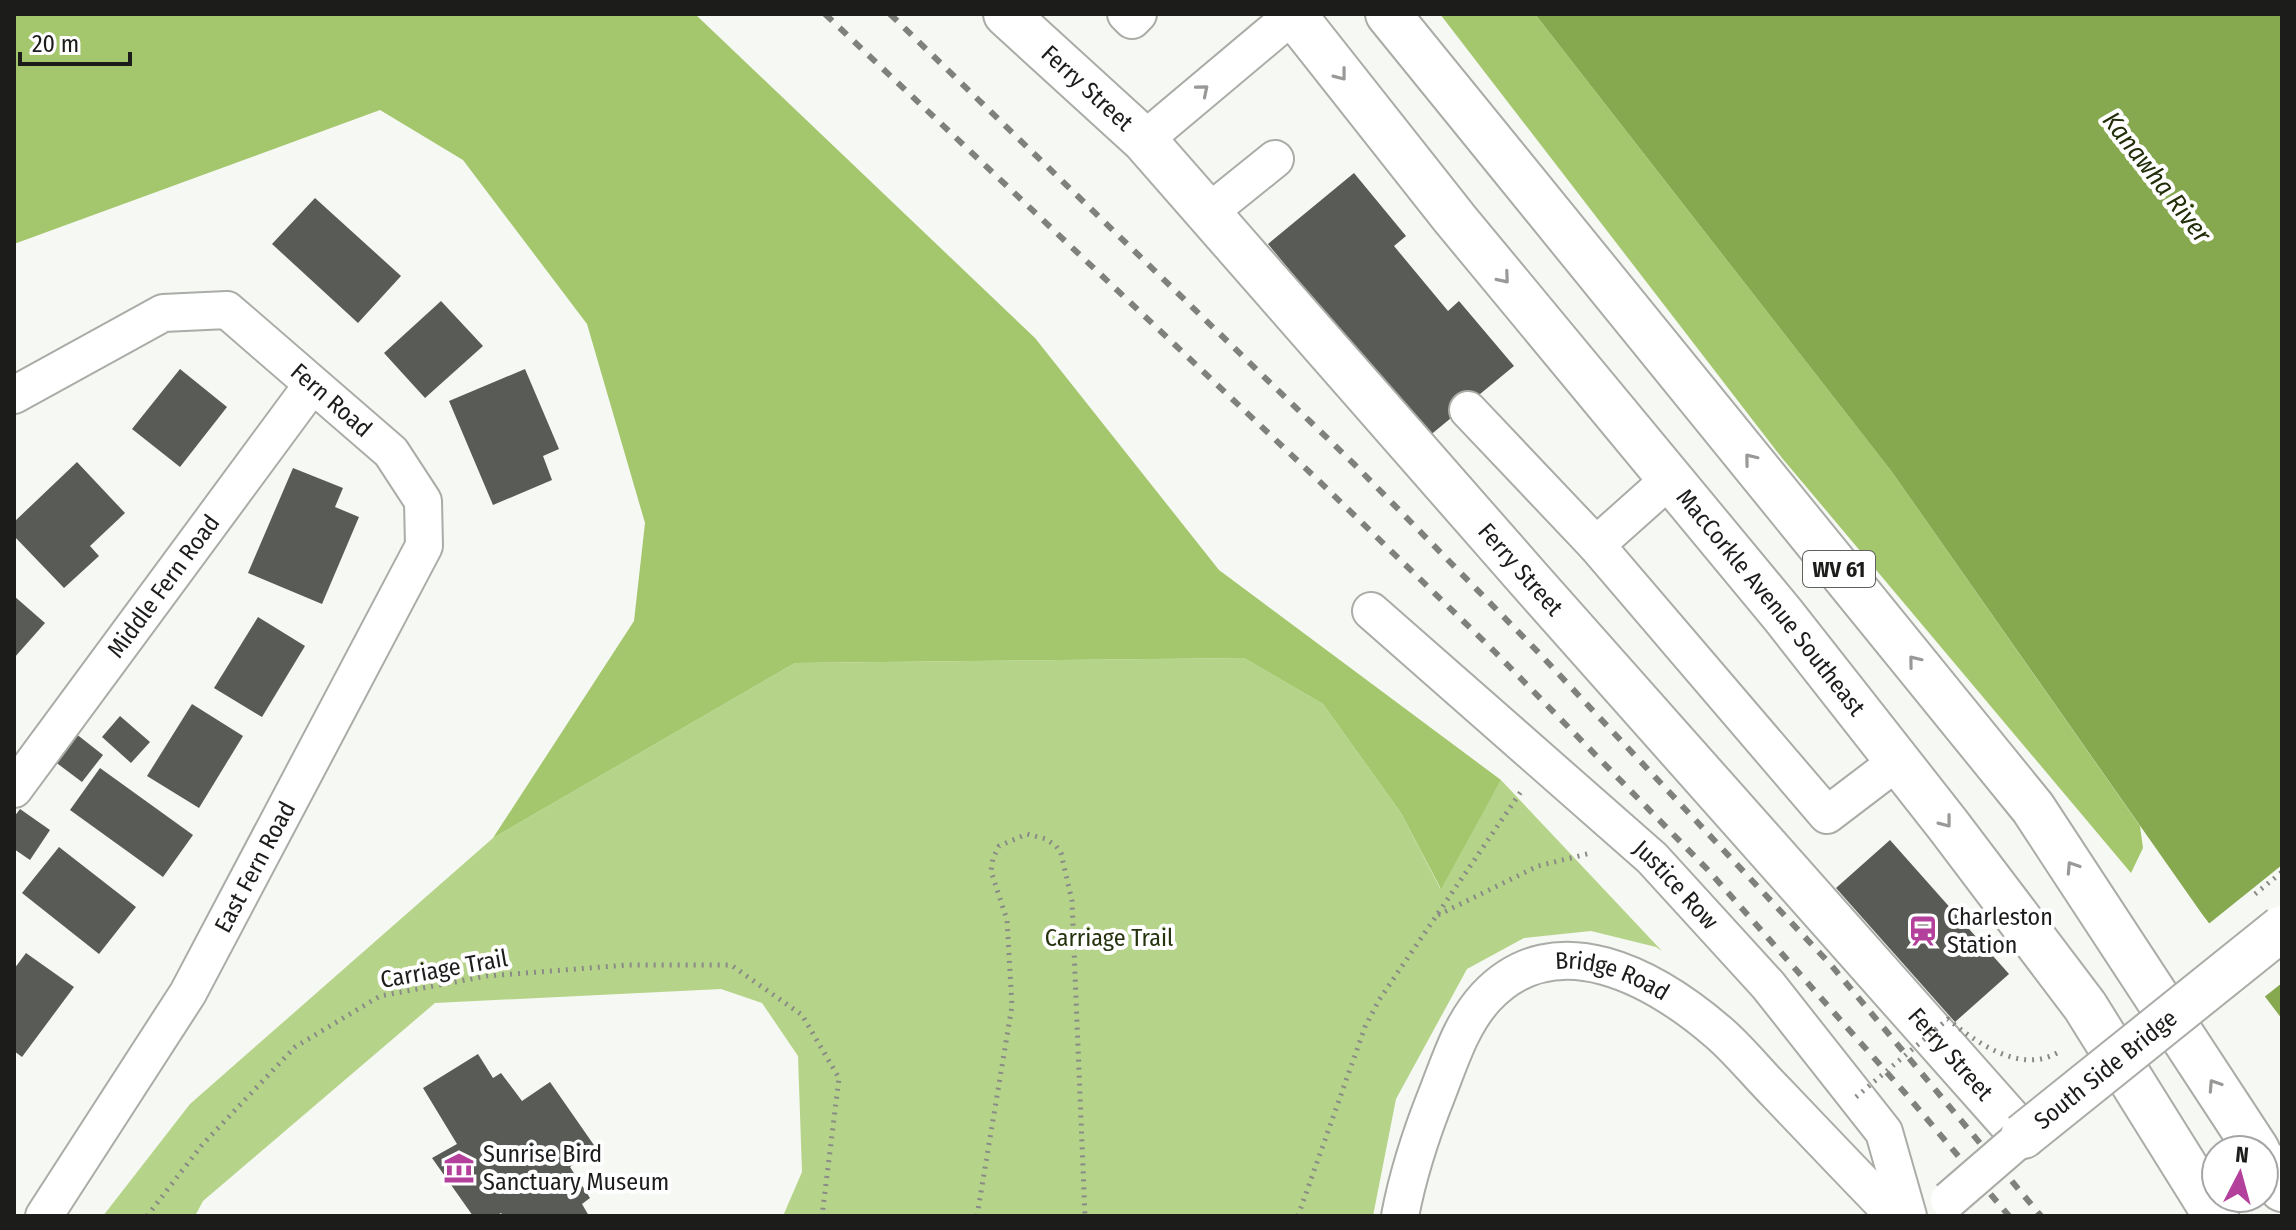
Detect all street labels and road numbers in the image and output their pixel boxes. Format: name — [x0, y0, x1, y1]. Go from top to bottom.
street label: Ferry Street — [1036, 39, 1139, 137]
street label: Fern Road — [285, 358, 377, 443]
street label: MacCorkle Avenue Southeast — [1671, 483, 1871, 721]
street label: Middle Fern Road — [102, 509, 226, 663]
street label: Ferry Street — [1472, 518, 1569, 622]
road number: WV 61 — [1803, 551, 1875, 587]
street label: East Fern Road — [209, 797, 301, 937]
street label: Justice Row — [1628, 834, 1724, 935]
street label: Carriage Trail — [378, 944, 510, 994]
street label: Bridge Road — [1555, 947, 1674, 1006]
street label: Ferry Street — [1902, 1002, 1999, 1106]
street label: South Side Bridge — [2029, 1004, 2183, 1135]

